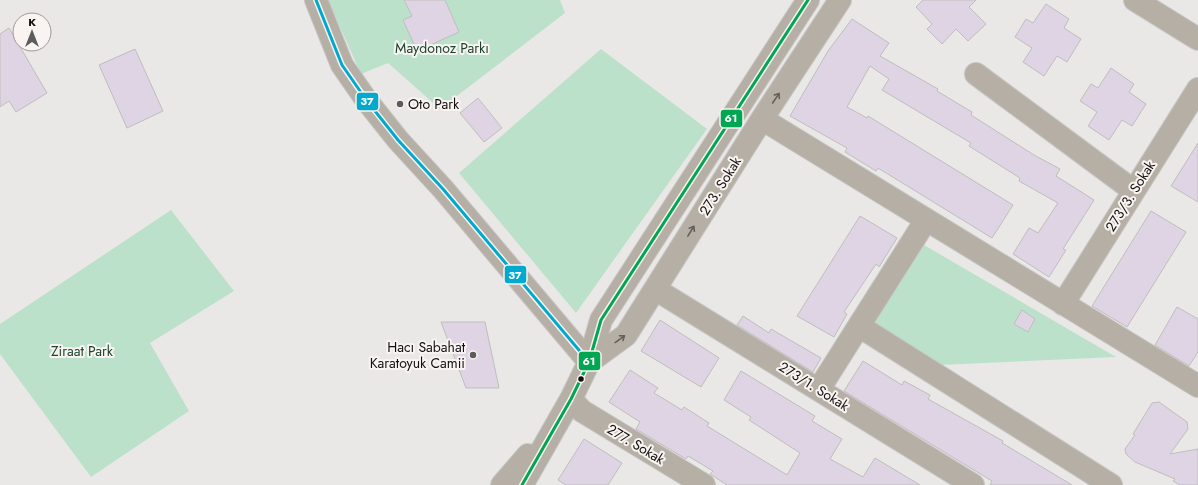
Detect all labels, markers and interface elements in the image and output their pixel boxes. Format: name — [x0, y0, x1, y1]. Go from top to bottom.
north arrow — [12, 12, 52, 52]
text: K — [28, 14, 36, 30]
park label: Maydonoz Parkı — [395, 38, 489, 58]
line badge: 37 — [356, 92, 379, 111]
one-way arrow — [772, 92, 780, 103]
text: 37 — [360, 93, 374, 109]
place label: Oto Park — [408, 94, 460, 114]
marker: Oto Park — [395, 99, 405, 109]
line badge: 61 — [720, 109, 743, 128]
text: 61 — [725, 110, 737, 126]
street label: 273. Sokak — [694, 152, 746, 219]
street label: 273/3. Sokak — [1100, 156, 1160, 235]
one-way arrow — [688, 225, 696, 237]
line badge: 37 — [504, 265, 527, 284]
text: 37 — [508, 267, 522, 283]
one-way arrow — [614, 335, 625, 343]
place label: Hacı Sabahat Karatoyuk Camii — [370, 337, 466, 373]
park label: Ziraat Park — [51, 341, 114, 361]
marker: Hacı Sabahat Karatoyuk Camii — [468, 350, 478, 360]
line badge: 61 — [578, 351, 601, 371]
text: 61 — [583, 353, 595, 369]
street label: 273/1. Sokak — [775, 357, 854, 416]
unlabelled marker — [576, 374, 586, 384]
street label: 277. Sokak — [603, 419, 669, 469]

